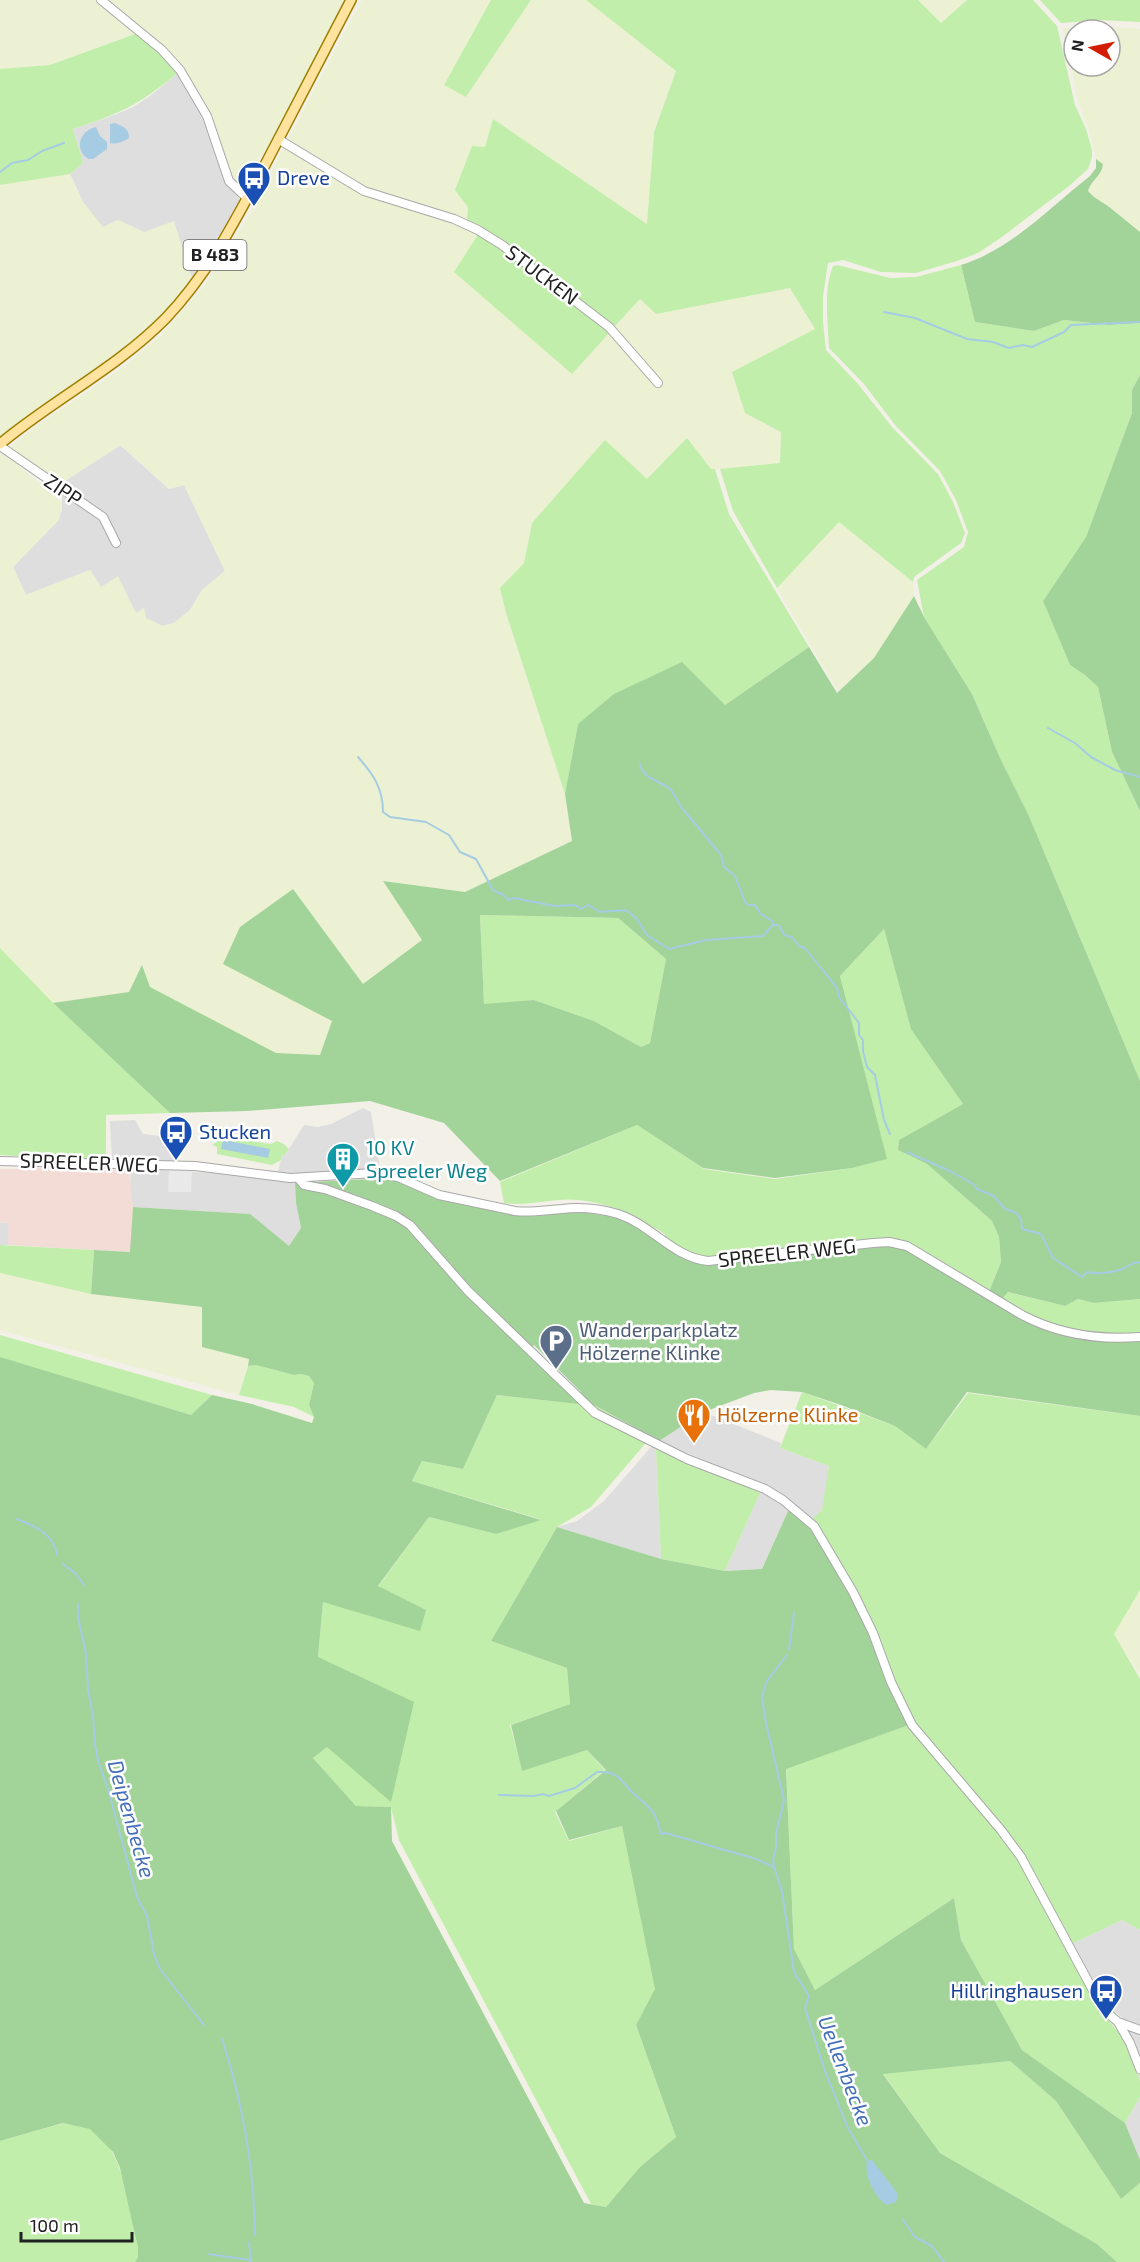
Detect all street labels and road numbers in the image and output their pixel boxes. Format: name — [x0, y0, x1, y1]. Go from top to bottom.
street label: STUCKEN — [502, 239, 584, 309]
road number: B 483 — [184, 240, 246, 270]
street label: ZIPP — [40, 468, 87, 510]
street label: SPREELER WEG — [19, 1148, 159, 1176]
street label: SPREELER WEG — [717, 1233, 857, 1271]

